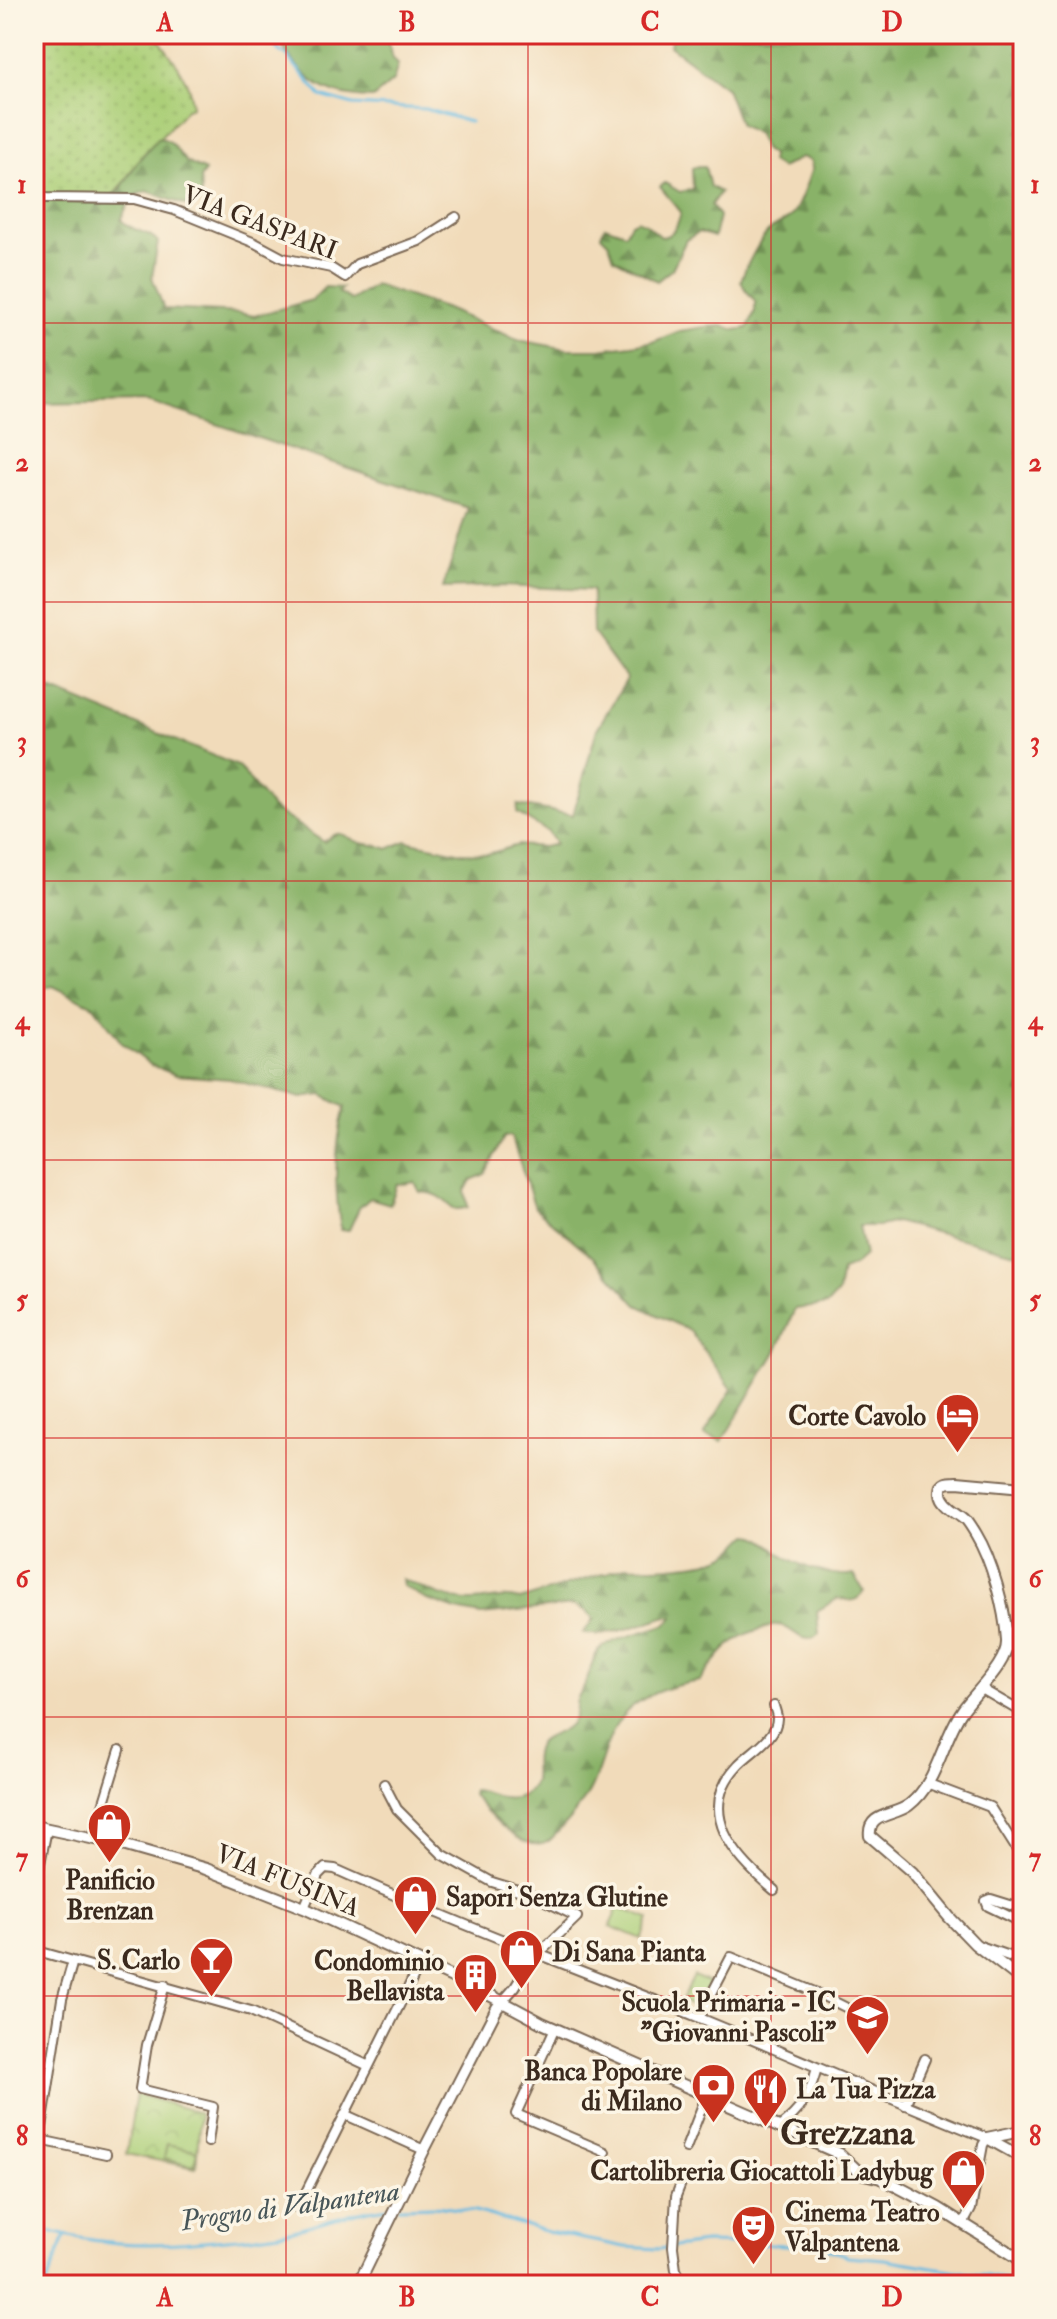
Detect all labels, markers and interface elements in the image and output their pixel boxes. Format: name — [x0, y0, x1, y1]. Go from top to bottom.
text: A — [156, 7, 174, 39]
text: B — [398, 7, 416, 39]
text: C — [640, 7, 660, 39]
text: D — [881, 7, 903, 39]
text: 1 — [17, 169, 27, 201]
text: 1 — [1030, 169, 1040, 201]
street label: VIA GASPARI — [178, 179, 342, 267]
text: 2 — [15, 447, 29, 479]
text: 2 — [1028, 447, 1042, 479]
text: 3 — [17, 726, 27, 758]
text: 3 — [1030, 726, 1040, 758]
text: 4 — [14, 1005, 31, 1037]
text: 4 — [1027, 1005, 1044, 1037]
text: 5 — [16, 1284, 28, 1316]
text: 5 — [1029, 1284, 1041, 1316]
hotel icon: Corte Cavolo — [933, 1392, 981, 1455]
place label: Corte Cavolo — [788, 1401, 926, 1433]
text: 6 — [15, 1563, 30, 1595]
text: 6 — [1028, 1563, 1043, 1595]
shop icon: Panificio Brenzan — [86, 1801, 134, 1864]
street label: VIA FUSINA — [211, 1837, 365, 1925]
text: 7 — [16, 1842, 28, 1874]
text: 7 — [1029, 1842, 1041, 1874]
place label: Panificio Brenzan — [65, 1865, 155, 1927]
shop icon: Sapori Senza Glutine — [391, 1873, 439, 1936]
place label: Sapori Senza Glutine — [446, 1882, 668, 1915]
shop icon: Di Sana Pianta — [497, 1928, 545, 1991]
bar icon: S. Carlo — [187, 1936, 235, 1999]
place label: Di Sana Pianta — [552, 1937, 707, 1969]
place label: S. Carlo — [97, 1945, 180, 1977]
place label: Condominio Bellavista — [314, 1946, 445, 2008]
building icon: Condominio Bellavista — [451, 1952, 499, 2015]
place label: Scuola Primaria - IC "Giovanni Pascoli" — [621, 1987, 837, 2049]
school or university icon: Scuola Primaria - IC "Giovanni Pascoli" — [843, 1993, 891, 2056]
place label: Banca Popolare di Milano — [524, 2056, 682, 2118]
bank icon: Banca Popolare di Milano — [689, 2062, 737, 2125]
restaurant icon: La Tua Pizza — [741, 2065, 789, 2128]
place label: La Tua Pizza — [796, 2074, 936, 2106]
district label: Grezzana — [780, 2112, 915, 2155]
text: 8 — [16, 2121, 28, 2153]
text: 8 — [1029, 2121, 1041, 2153]
shop icon: Cartolibreria Giocattoli Ladybug — [940, 2147, 988, 2210]
place label: Cartolibreria Giocattoli Ladybug — [590, 2156, 934, 2189]
water label: Progno di Valpantena — [177, 2174, 402, 2239]
place label: Cinema Teatro Valpantena — [784, 2197, 940, 2260]
theatre icon: Cinema Teatro Valpantena — [730, 2203, 778, 2266]
text: A — [156, 2282, 174, 2314]
text: B — [398, 2282, 416, 2314]
text: C — [640, 2282, 660, 2314]
text: D — [881, 2282, 903, 2314]

